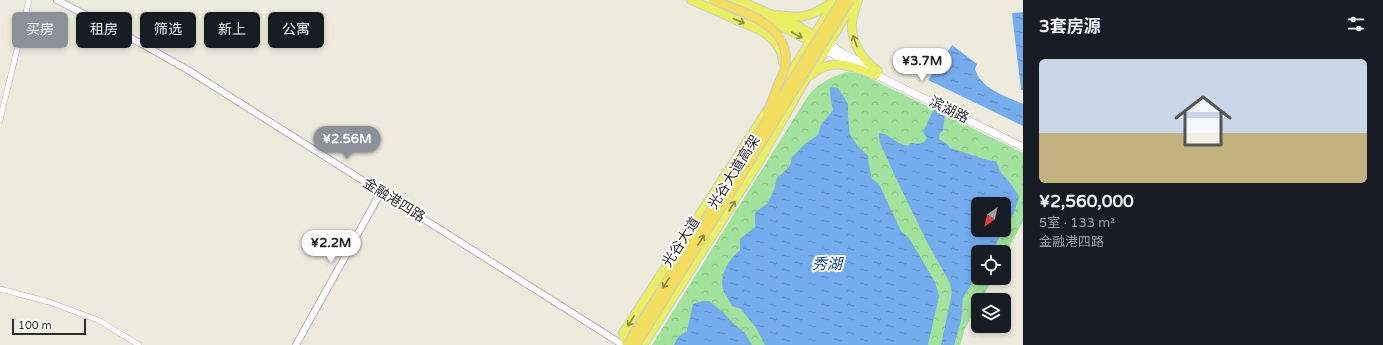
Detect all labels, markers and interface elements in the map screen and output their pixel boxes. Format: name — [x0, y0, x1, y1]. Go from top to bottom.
chip: 买房 — [12, 12, 68, 48]
chip: 租房 — [76, 12, 132, 48]
chip: 筛选 — [140, 12, 196, 48]
chip: 新上 — [204, 12, 260, 48]
chip: 公寓 — [268, 12, 324, 48]
icon: filters — [1345, 13, 1367, 35]
text: 3套房源 — [1039, 16, 1101, 37]
one-way arrow — [733, 18, 745, 25]
one-way arrow — [791, 31, 803, 39]
one-way arrow — [851, 36, 859, 48]
pin: ¥3.7M — [894, 48, 950, 82]
text: ¥3.7M — [902, 53, 942, 69]
icon: home — [1167, 85, 1239, 157]
street label: 滨湖路 — [926, 93, 972, 127]
pin: ¥2.56M — [314, 126, 380, 160]
text: ¥2.56M — [323, 131, 371, 147]
street label: 光谷大道高架 — [705, 132, 763, 212]
street label: 金融港四路 — [360, 174, 428, 226]
text: ¥2,560,000 — [1039, 191, 1134, 212]
north arrow — [971, 197, 1011, 237]
map controls — [971, 197, 1011, 333]
one-way arrow — [728, 200, 736, 212]
street label: 光谷大道 — [659, 214, 703, 270]
text: 5室 · 133 m² — [1039, 215, 1115, 231]
pin: ¥2.2M — [303, 230, 359, 264]
text: 金融港四路 — [1039, 234, 1104, 250]
text: ¥2.2M — [311, 235, 351, 251]
one-way arrow — [697, 235, 705, 246]
button: locate — [971, 245, 1011, 285]
water label: 秀湖 — [812, 255, 844, 273]
one-way arrow — [661, 277, 669, 289]
button: layers — [971, 293, 1011, 333]
one-way arrow — [626, 315, 634, 327]
scale bar — [12, 317, 86, 336]
text: 100 m — [18, 319, 52, 332]

